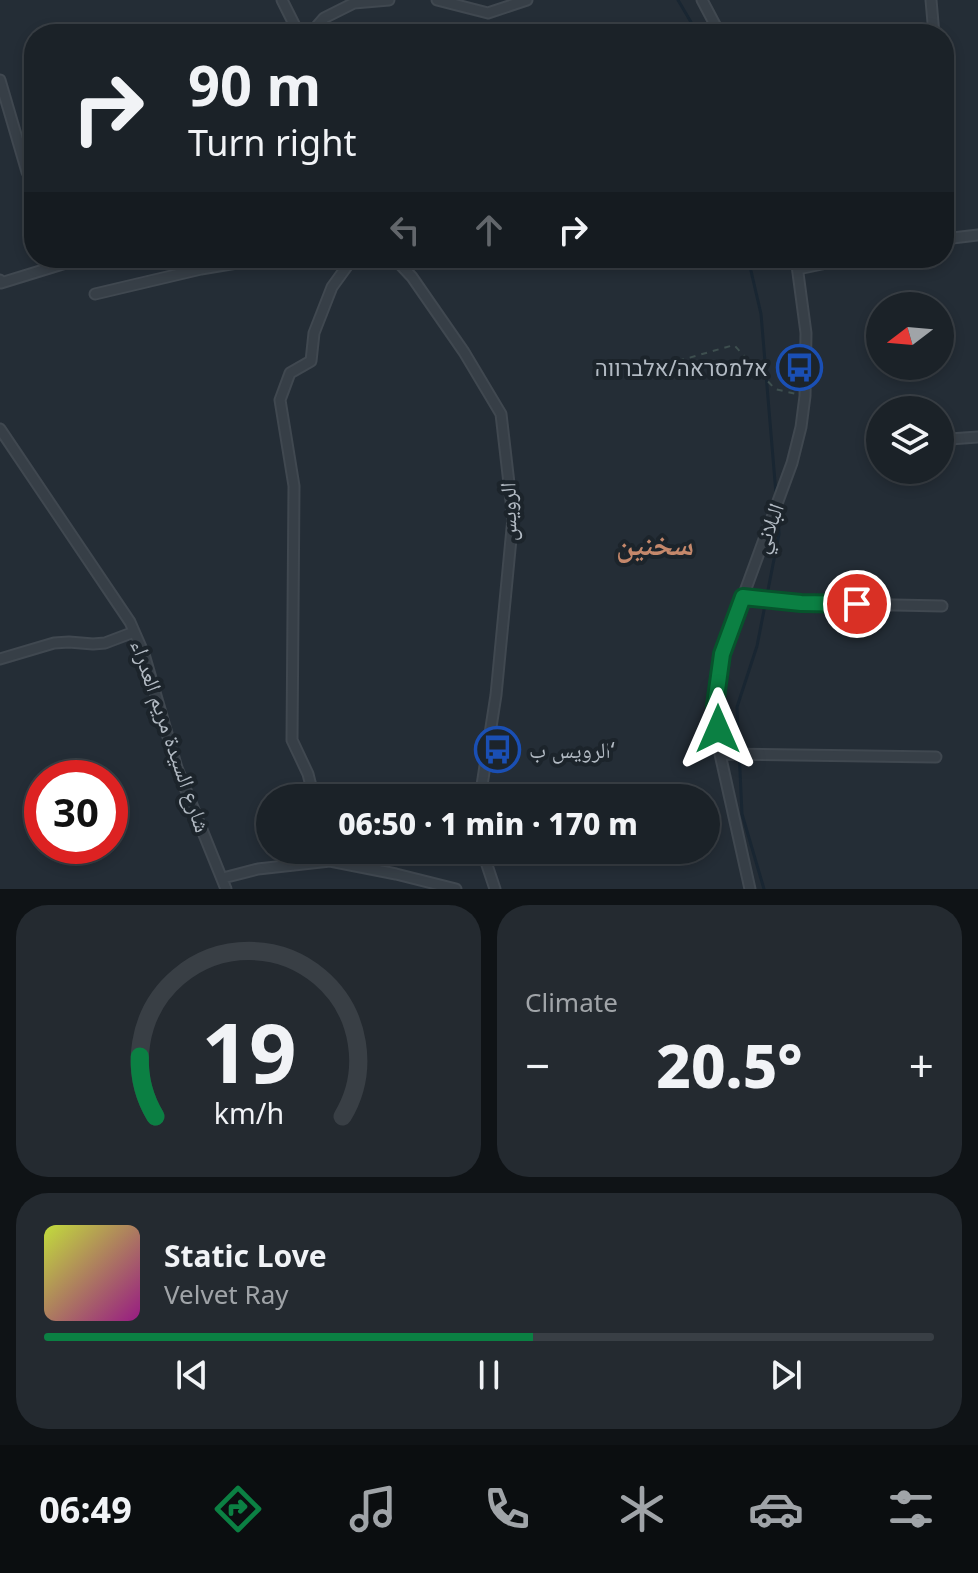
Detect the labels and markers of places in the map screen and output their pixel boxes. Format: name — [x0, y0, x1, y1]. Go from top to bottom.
bus stop icon: אלמסראה/אלברווה — [775, 344, 823, 392]
place label: אלמסראה/אלברווה — [595, 352, 768, 382]
pin — [823, 570, 891, 638]
bus stop icon: الرويس ب‘ — [474, 726, 522, 774]
place label: الرويس ب‘ — [529, 734, 615, 764]

